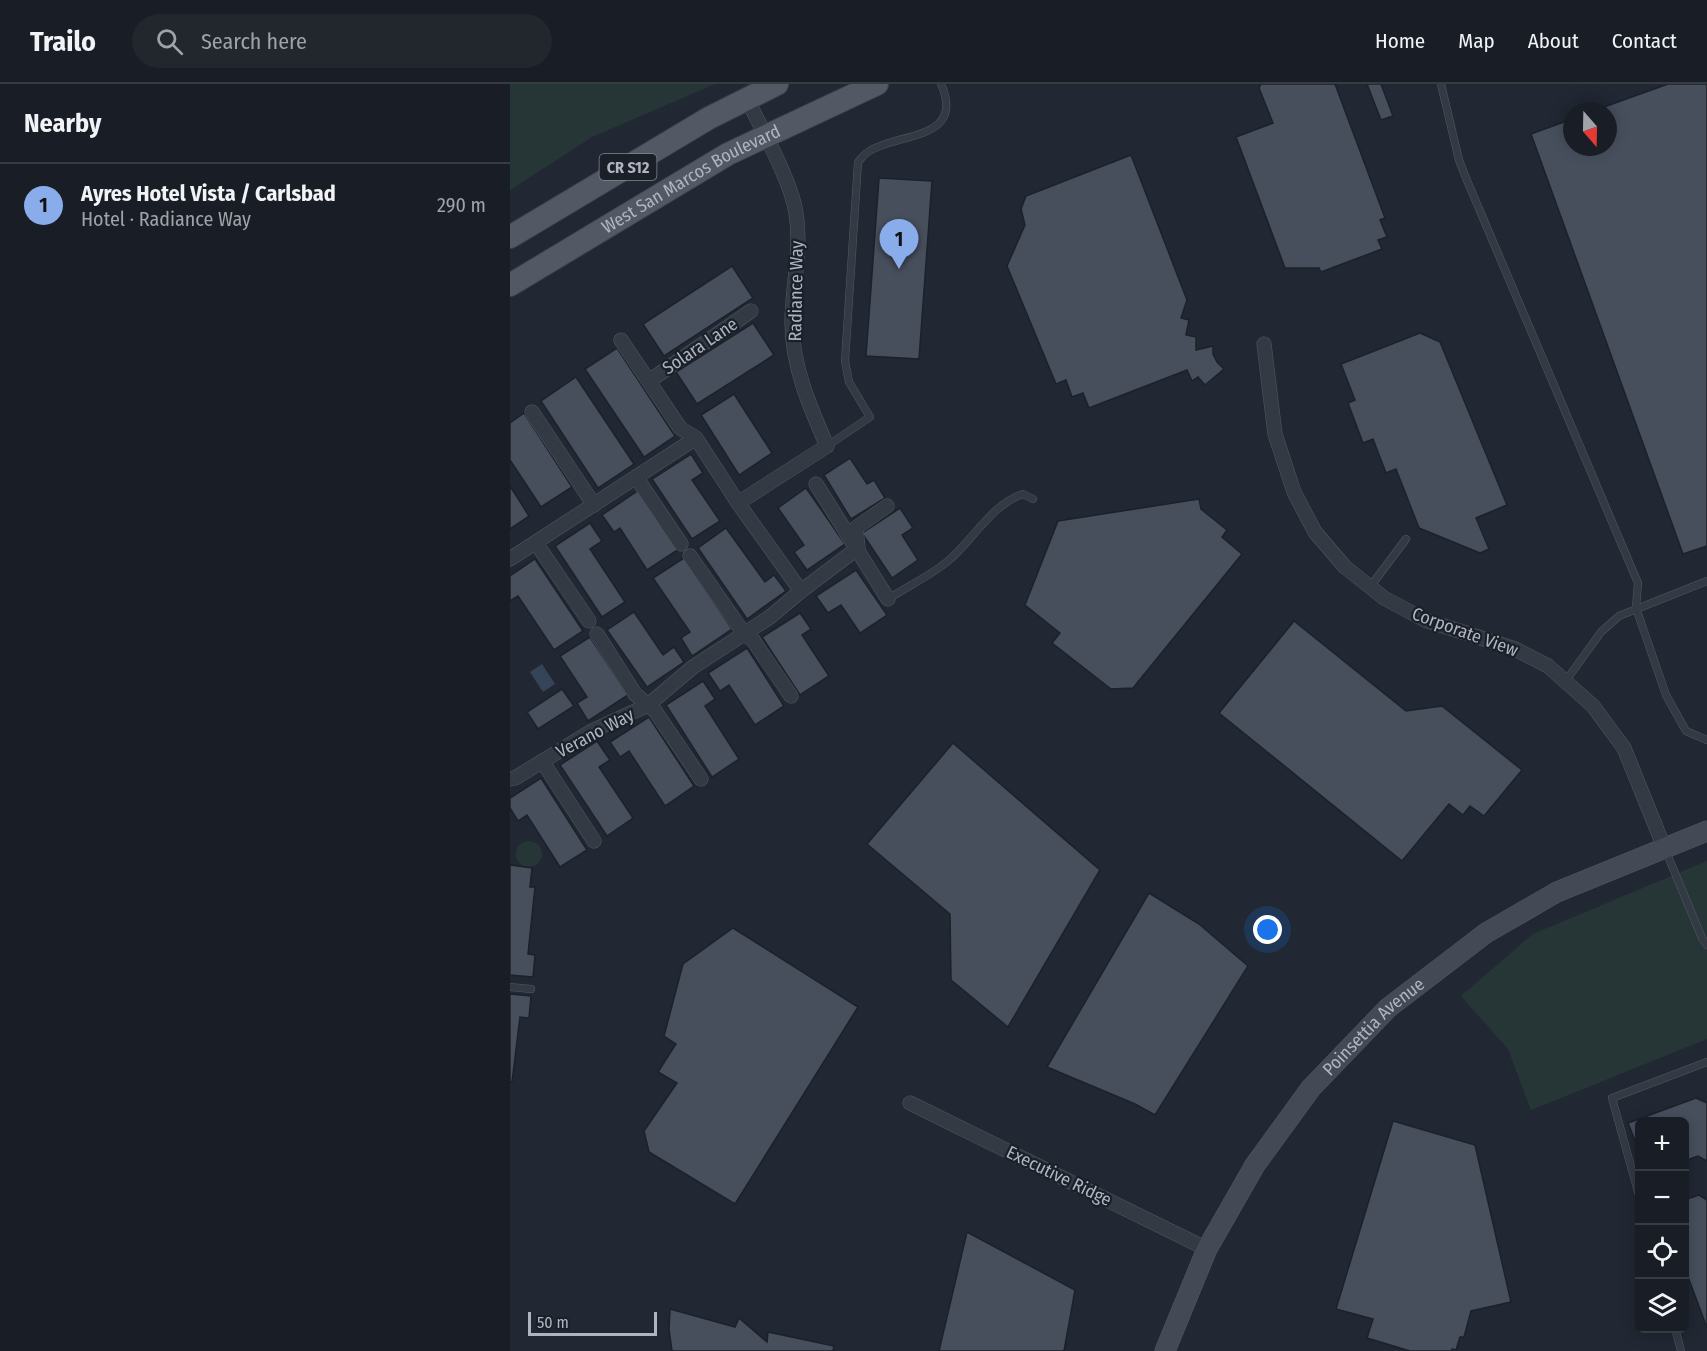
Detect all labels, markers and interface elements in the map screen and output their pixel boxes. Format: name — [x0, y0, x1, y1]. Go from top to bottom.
search box — [132, 14, 552, 68]
text: Trailo — [30, 25, 96, 58]
icon: search — [153, 25, 186, 58]
text: Search here — [201, 28, 307, 55]
text: Home — [1375, 28, 1425, 54]
text: Map — [1458, 28, 1495, 54]
text: About — [1528, 28, 1579, 54]
text: Contact — [1612, 28, 1677, 54]
north arrow — [1563, 102, 1617, 156]
text: Nearby — [24, 108, 101, 139]
street label: West San Marcos Boulevard — [598, 120, 784, 238]
road number: CR S12 — [600, 154, 656, 180]
text: Ayres Hotel Vista / Carlsbad — [81, 180, 336, 207]
text: 1 — [39, 193, 48, 217]
text: 290 m — [437, 193, 486, 217]
text: Hotel · Radiance Way — [81, 207, 251, 231]
pin: 1 — [880, 220, 918, 269]
street label: Radiance Way — [784, 240, 808, 342]
street label: Solara Lane — [658, 313, 742, 379]
street label: Corporate View — [1409, 603, 1521, 661]
street label: Verano Way — [552, 703, 638, 763]
your location — [1253, 915, 1282, 944]
street label: Poinsettia Avenue — [1318, 973, 1429, 1080]
map controls — [1635, 1117, 1689, 1333]
button: + — [1635, 1117, 1689, 1171]
street label: Executive Ridge — [1003, 1141, 1115, 1211]
button: − — [1635, 1171, 1689, 1225]
button: locate — [1635, 1225, 1689, 1279]
button: layers — [1635, 1279, 1689, 1333]
scale bar — [528, 1309, 657, 1336]
text: 50 m — [537, 1313, 569, 1332]

